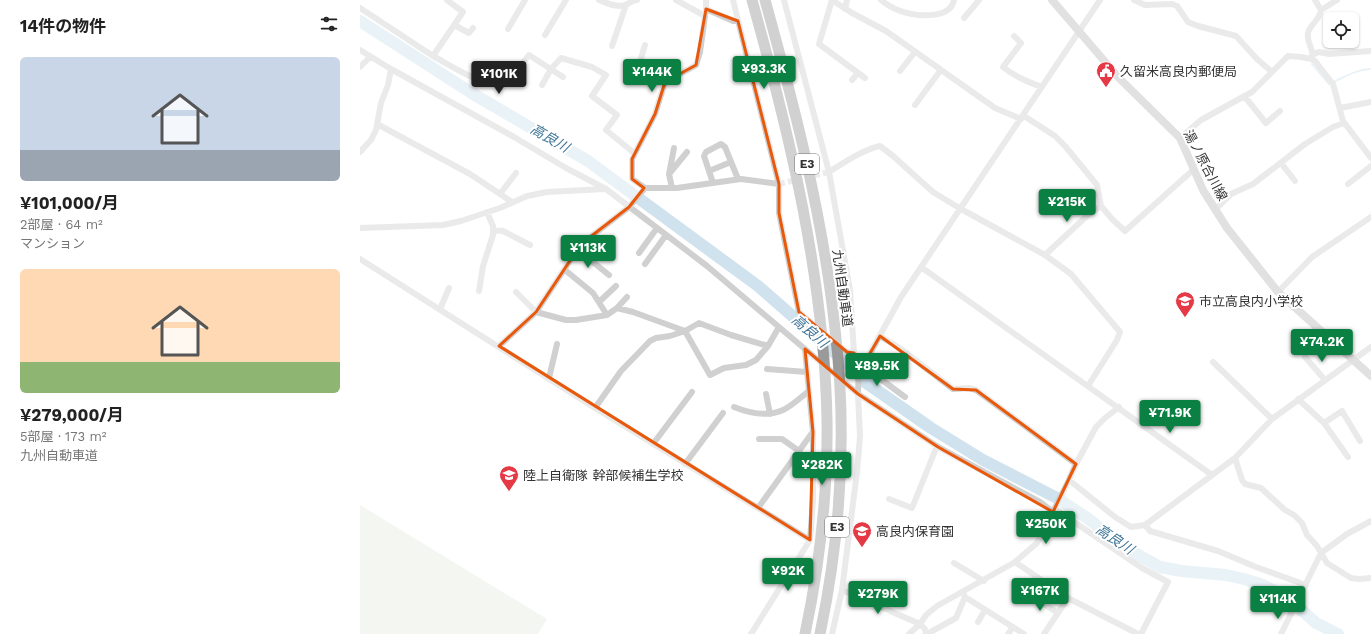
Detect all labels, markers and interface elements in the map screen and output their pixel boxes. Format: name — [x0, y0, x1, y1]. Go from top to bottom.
map controls — [1323, 12, 1359, 48]
button: locate — [1323, 12, 1359, 48]
icon: filters — [318, 13, 340, 35]
text: 14件の物件 — [20, 16, 106, 36]
pin: ¥93.3K — [731, 56, 797, 90]
pin: ¥144K — [624, 59, 680, 93]
public building icon: 久留米高良内郵便局 — [1095, 60, 1117, 88]
pin: ¥101K — [471, 61, 527, 95]
text: ¥93.3K — [742, 61, 786, 76]
text: ¥144K — [632, 64, 672, 79]
place label: 久留米高良内郵便局 — [1120, 64, 1237, 79]
text: ¥101K — [480, 66, 518, 81]
icon: home — [144, 83, 216, 155]
water label: 高良川 — [528, 121, 574, 156]
street label: 湯ノ原合川線 — [1181, 127, 1230, 203]
road number: E3 — [795, 154, 819, 174]
pin: ¥215K — [1039, 189, 1095, 223]
text: ¥101,000/月 — [20, 193, 119, 213]
text: ¥215K — [1048, 194, 1086, 209]
text: 2部屋 · 64 m² — [20, 217, 103, 232]
pin: ¥113K — [560, 235, 616, 269]
text: マンション — [20, 236, 85, 251]
text: ¥113K — [570, 240, 606, 255]
street label: 九州自動車道 — [830, 248, 855, 328]
school or university icon: 市立高良内小学校 — [1174, 290, 1196, 318]
place label: 市立高良内小学校 — [1199, 294, 1303, 309]
icon: home — [144, 295, 216, 367]
water label: 高良川 — [789, 311, 833, 352]
pin: ¥74.2K — [1289, 329, 1355, 363]
text: ¥74.2K — [1300, 334, 1344, 349]
pin: ¥89.5K — [844, 353, 910, 387]
text: ¥89.5K — [854, 358, 900, 373]
pin: ¥71.9K — [1137, 400, 1203, 434]
text: ¥279,000/月 — [20, 405, 124, 425]
text: ¥71.9K — [1149, 405, 1191, 420]
text: 5部屋 · 173 m² — [20, 429, 107, 444]
text: 九州自動車道 — [20, 448, 98, 463]
pin: ¥282K — [794, 452, 850, 486]
text: ¥282K — [801, 457, 843, 472]
school or university icon: 陸上自衛隊 幹部候補生学校 — [498, 464, 520, 492]
place label: 陸上自衛隊 幹部候補生学校 — [523, 468, 683, 483]
pin: ¥250K — [1018, 511, 1074, 545]
text: ¥250K — [1025, 516, 1067, 531]
road number: E3 — [825, 517, 849, 537]
school or university icon: 高良内保育園 — [851, 520, 873, 548]
water label: 高良川 — [1093, 521, 1139, 558]
place label: 高良内保育園 — [876, 524, 954, 539]
pin: ¥92K — [764, 558, 812, 592]
text: ¥92K — [771, 563, 805, 578]
pin: ¥167K — [1012, 578, 1068, 612]
pin: ¥279K — [850, 581, 906, 615]
text: ¥167K — [1021, 583, 1059, 598]
text: ¥279K — [857, 586, 899, 601]
pin: ¥114K — [1250, 586, 1306, 620]
text: ¥114K — [1259, 591, 1297, 606]

